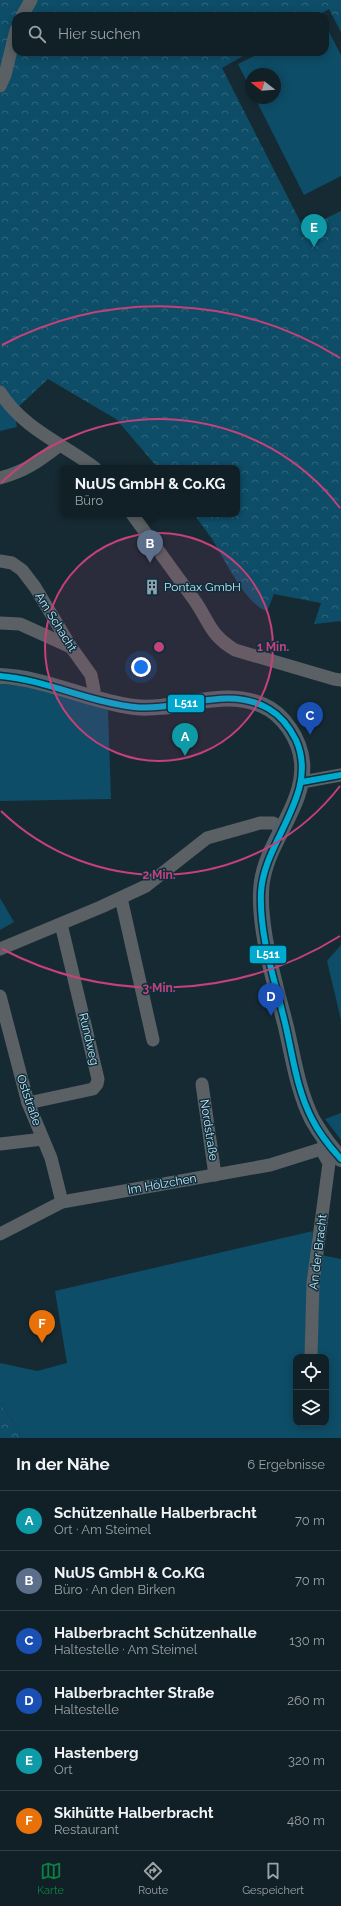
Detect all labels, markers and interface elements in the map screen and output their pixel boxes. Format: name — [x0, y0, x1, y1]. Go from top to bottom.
search box — [12, 12, 329, 56]
icon: search — [26, 23, 48, 45]
text: Hier suchen — [58, 25, 141, 43]
north arrow — [245, 68, 281, 104]
pin: E — [301, 214, 327, 247]
popup — [60, 465, 240, 517]
text: NuUS GmbH & Co.KG — [75, 475, 225, 493]
text: Büro — [75, 493, 103, 508]
pin: B — [137, 530, 163, 563]
building icon: Pontax GmbH — [143, 578, 161, 596]
place label: Pontax GmbH — [164, 580, 241, 594]
street label: Am Schacht — [32, 590, 80, 654]
centre of rings — [152, 640, 166, 654]
text: 1 Min. — [257, 640, 289, 654]
your location — [131, 657, 151, 677]
line badge: L511 — [167, 694, 205, 713]
text: L511 — [174, 697, 198, 710]
pin: C — [297, 702, 323, 735]
pin: A — [172, 723, 198, 756]
text: 2 Min. — [142, 868, 176, 882]
line badge: L511 — [249, 945, 287, 964]
text: L511 — [256, 948, 280, 961]
text: 3 Min. — [143, 981, 176, 995]
pin: D — [258, 983, 284, 1016]
street label: Rundweg — [76, 1011, 102, 1067]
street label: Oststraße — [14, 1073, 44, 1127]
street label: Nordstraße — [197, 1098, 221, 1162]
street label: Im Hölzchen — [127, 1171, 197, 1197]
street label: An der Bracht — [306, 1213, 330, 1291]
pin: F — [29, 1310, 55, 1343]
map controls — [293, 1354, 329, 1426]
button: locate — [293, 1354, 329, 1390]
button: layers — [293, 1390, 329, 1426]
text: In der Nähe — [16, 1454, 110, 1474]
text: 6 Ergebnisse — [247, 1457, 325, 1472]
text: Schützenhalle Halberbracht — [54, 1504, 257, 1522]
text: A — [25, 1513, 33, 1528]
text: 70 m — [295, 1513, 325, 1528]
text: Ort · Am Steimel — [54, 1522, 151, 1537]
text: NuUS GmbH & Co.KG — [54, 1564, 205, 1582]
text: B — [25, 1573, 33, 1588]
text: 70 m — [295, 1573, 325, 1588]
text: Büro · An den Birken — [54, 1582, 175, 1597]
text: Halberbracht Schützenhalle — [54, 1624, 257, 1642]
text: C — [25, 1633, 33, 1648]
text: 130 m — [289, 1633, 325, 1648]
text: Haltestelle · Am Steimel — [54, 1642, 197, 1657]
text: Halberbrachter Straße — [54, 1684, 214, 1702]
text: D — [24, 1693, 34, 1708]
text: 260 m — [287, 1693, 325, 1708]
text: Haltestelle — [54, 1702, 119, 1717]
text: Hastenberg — [54, 1744, 139, 1762]
text: E — [25, 1753, 33, 1768]
text: 320 m — [288, 1753, 325, 1768]
text: Ort — [54, 1762, 73, 1777]
text: Skihütte Halberbracht — [54, 1804, 214, 1822]
text: F — [25, 1813, 33, 1828]
text: 480 m — [287, 1813, 325, 1828]
text: Restaurant — [54, 1822, 119, 1837]
tab: Karte — [37, 1860, 64, 1897]
tab: Route — [138, 1860, 168, 1897]
tab: Gespeichert — [242, 1860, 304, 1897]

